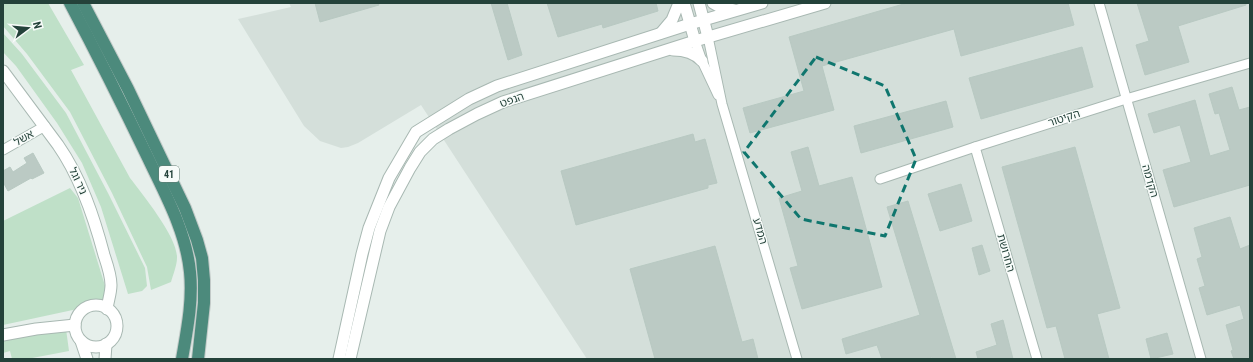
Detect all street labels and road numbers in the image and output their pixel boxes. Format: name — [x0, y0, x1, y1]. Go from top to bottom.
street label: הנפט — [498, 90, 526, 110]
street label: הקיטור — [1046, 107, 1082, 129]
street label: אשל — [12, 127, 36, 149]
street label: הקדמה — [1139, 163, 1161, 199]
street label: ניר וגל — [66, 165, 90, 197]
road number: 41 — [159, 166, 179, 182]
street label: המדע — [750, 216, 770, 246]
street label: החרושת — [994, 233, 1018, 274]

